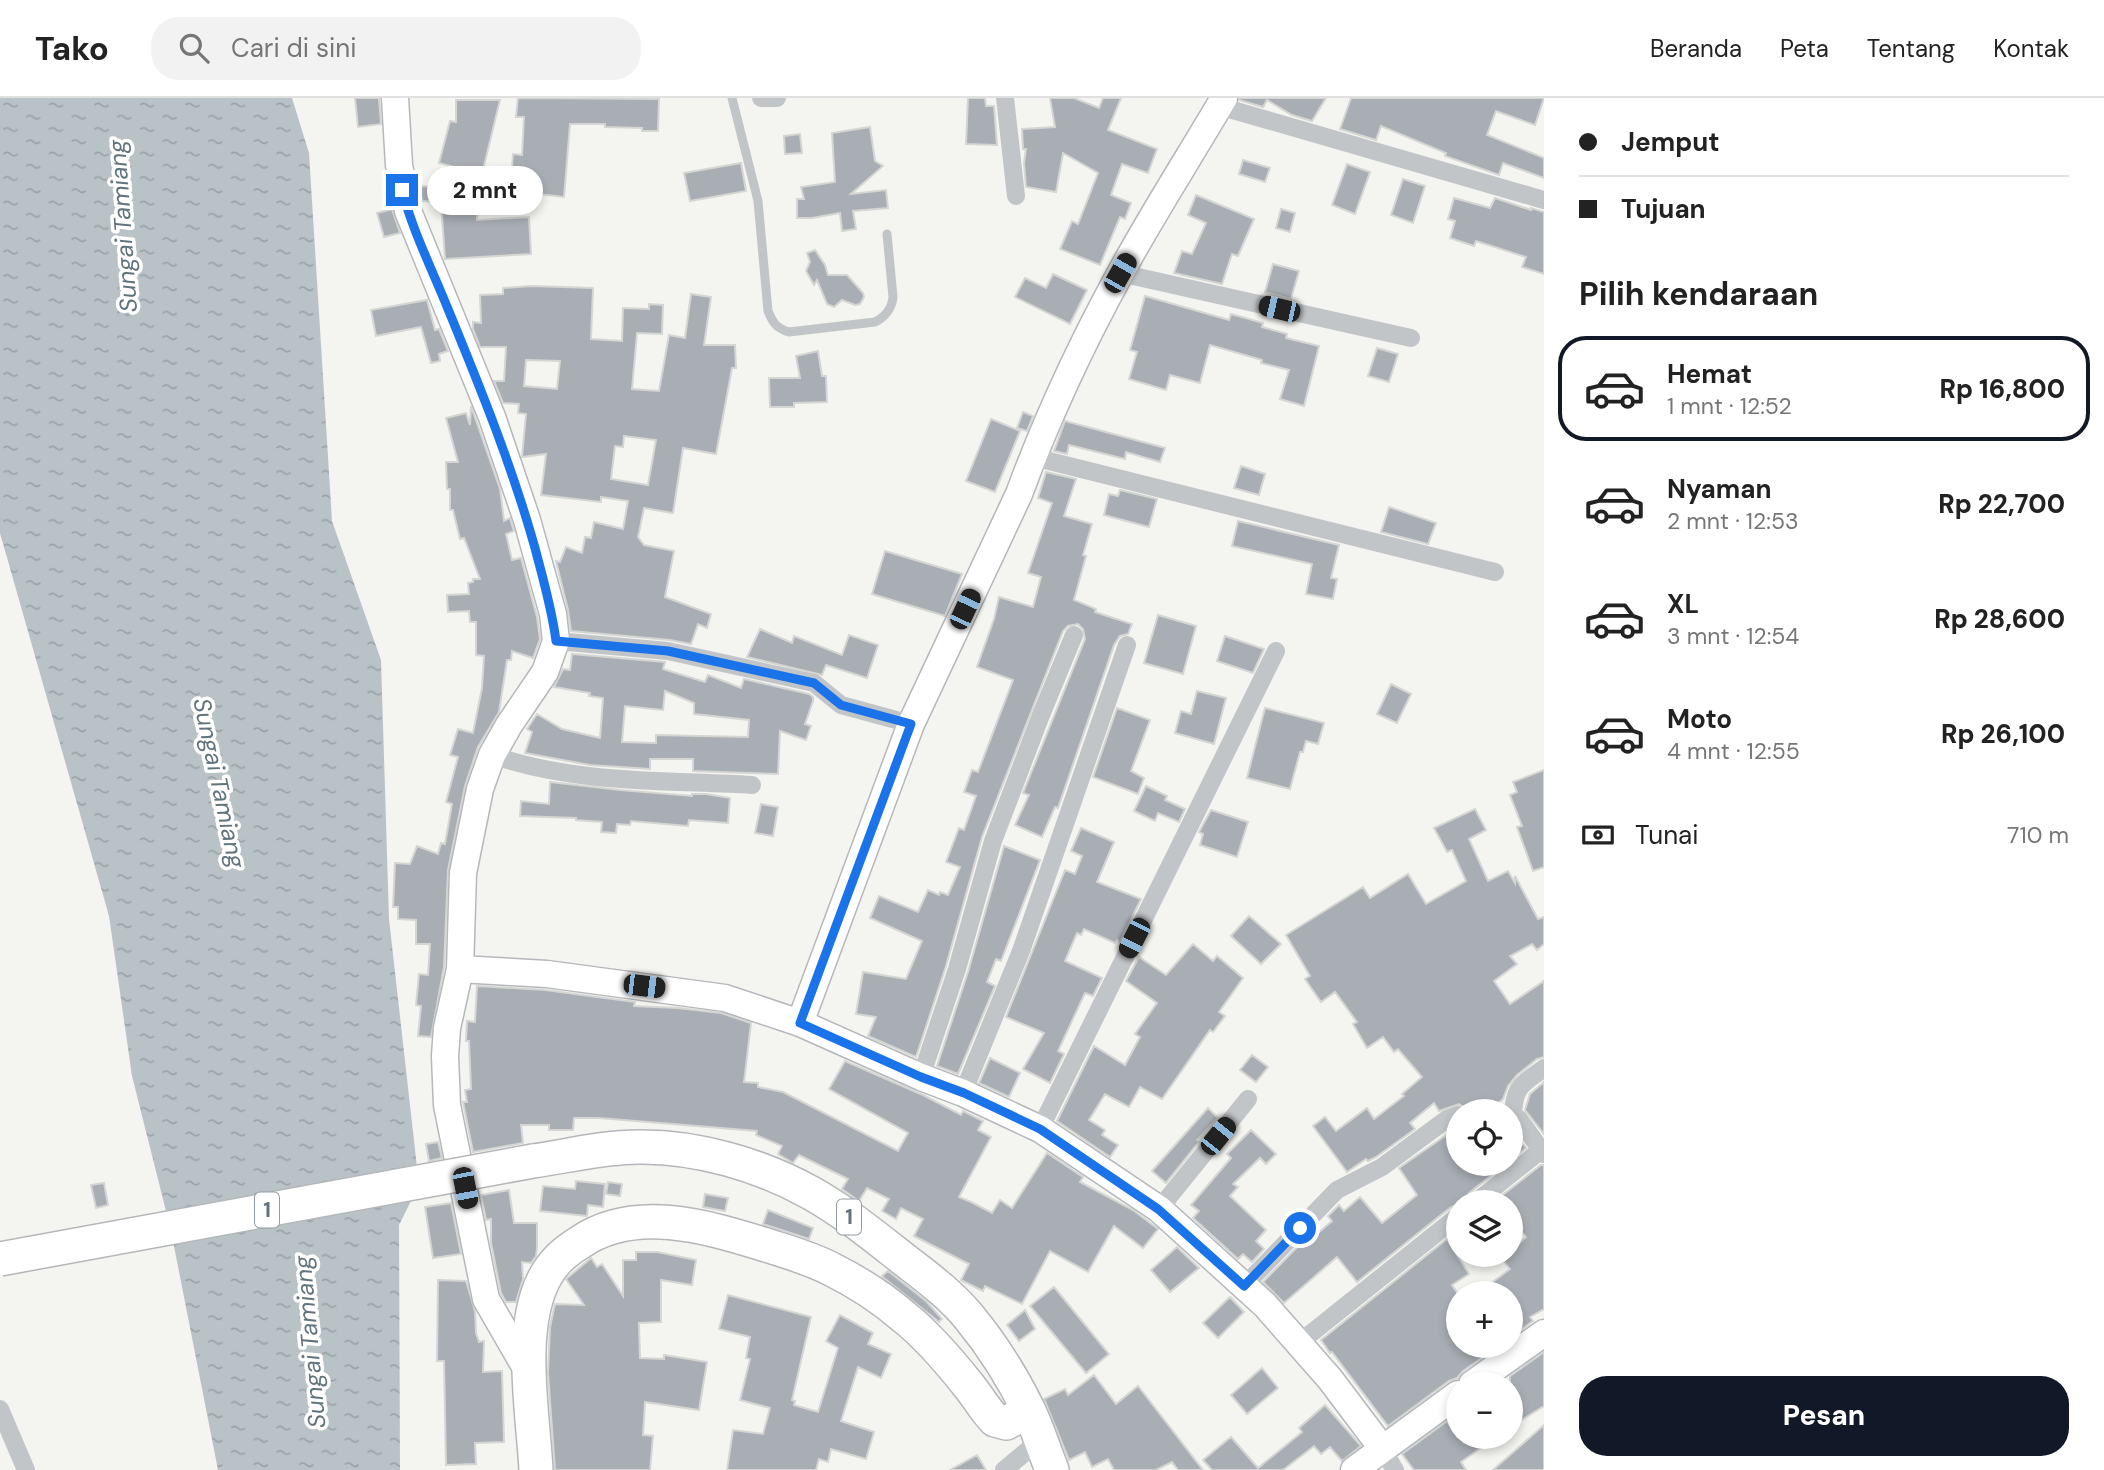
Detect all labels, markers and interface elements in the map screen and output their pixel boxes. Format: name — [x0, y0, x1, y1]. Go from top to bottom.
search box — [151, 17, 641, 80]
text: Tako — [35, 27, 109, 70]
icon: search — [175, 29, 213, 67]
text: Cari di sini — [231, 31, 356, 65]
text: Beranda — [1650, 33, 1742, 64]
text: Peta — [1780, 33, 1829, 64]
text: Tentang — [1867, 33, 1955, 64]
text: Kontak — [1993, 33, 2069, 64]
text: Jemput — [1621, 125, 1720, 159]
water label: Sungai Tamiang — [101, 138, 144, 313]
callout: 2 mnt — [426, 166, 542, 214]
route end — [386, 174, 418, 206]
text: 2 mnt — [453, 175, 517, 205]
text: Tujuan — [1621, 192, 1706, 226]
car — [1101, 250, 1140, 296]
text: Pilih kendaraan — [1579, 273, 1818, 315]
car — [1257, 294, 1302, 324]
icon: car — [1583, 357, 1646, 420]
text: Hemat — [1667, 357, 1752, 391]
text: Rp 16,800 — [1939, 372, 2065, 406]
text: 1 mnt · 12:52 — [1667, 391, 1792, 421]
icon: car — [1583, 472, 1646, 535]
text: Nyaman — [1667, 472, 1772, 506]
text: Rp 22,700 — [1938, 487, 2065, 521]
text: 2 mnt · 12:53 — [1667, 506, 1799, 536]
car — [947, 586, 984, 632]
icon: car — [1583, 587, 1646, 650]
text: XL — [1667, 587, 1699, 621]
text: Rp 28,600 — [1934, 602, 2065, 636]
text: 3 mnt · 12:54 — [1667, 621, 1799, 651]
water label: Sungai Tamiang — [186, 695, 253, 871]
icon: car — [1583, 702, 1646, 765]
text: Moto — [1667, 702, 1732, 736]
text: Rp 26,100 — [1941, 717, 2065, 751]
text: 4 mnt · 12:55 — [1667, 736, 1800, 766]
icon: cash — [1579, 816, 1617, 854]
text: Tunai — [1635, 818, 1699, 852]
text: 710 m — [2007, 820, 2069, 850]
car — [1116, 915, 1153, 961]
car — [622, 973, 667, 999]
map controls — [1446, 1099, 1523, 1449]
button: locate — [1446, 1099, 1523, 1176]
car — [1197, 1113, 1240, 1159]
car — [451, 1165, 480, 1211]
button: layers — [1446, 1190, 1523, 1267]
road number: 1 — [255, 1192, 279, 1228]
road number: 1 — [837, 1200, 861, 1234]
route start — [1284, 1212, 1316, 1244]
water label: Sungai Tamiang — [286, 1254, 332, 1430]
button: + — [1446, 1281, 1523, 1358]
button: − — [1446, 1372, 1523, 1449]
button: Pesan — [1579, 1376, 2069, 1456]

